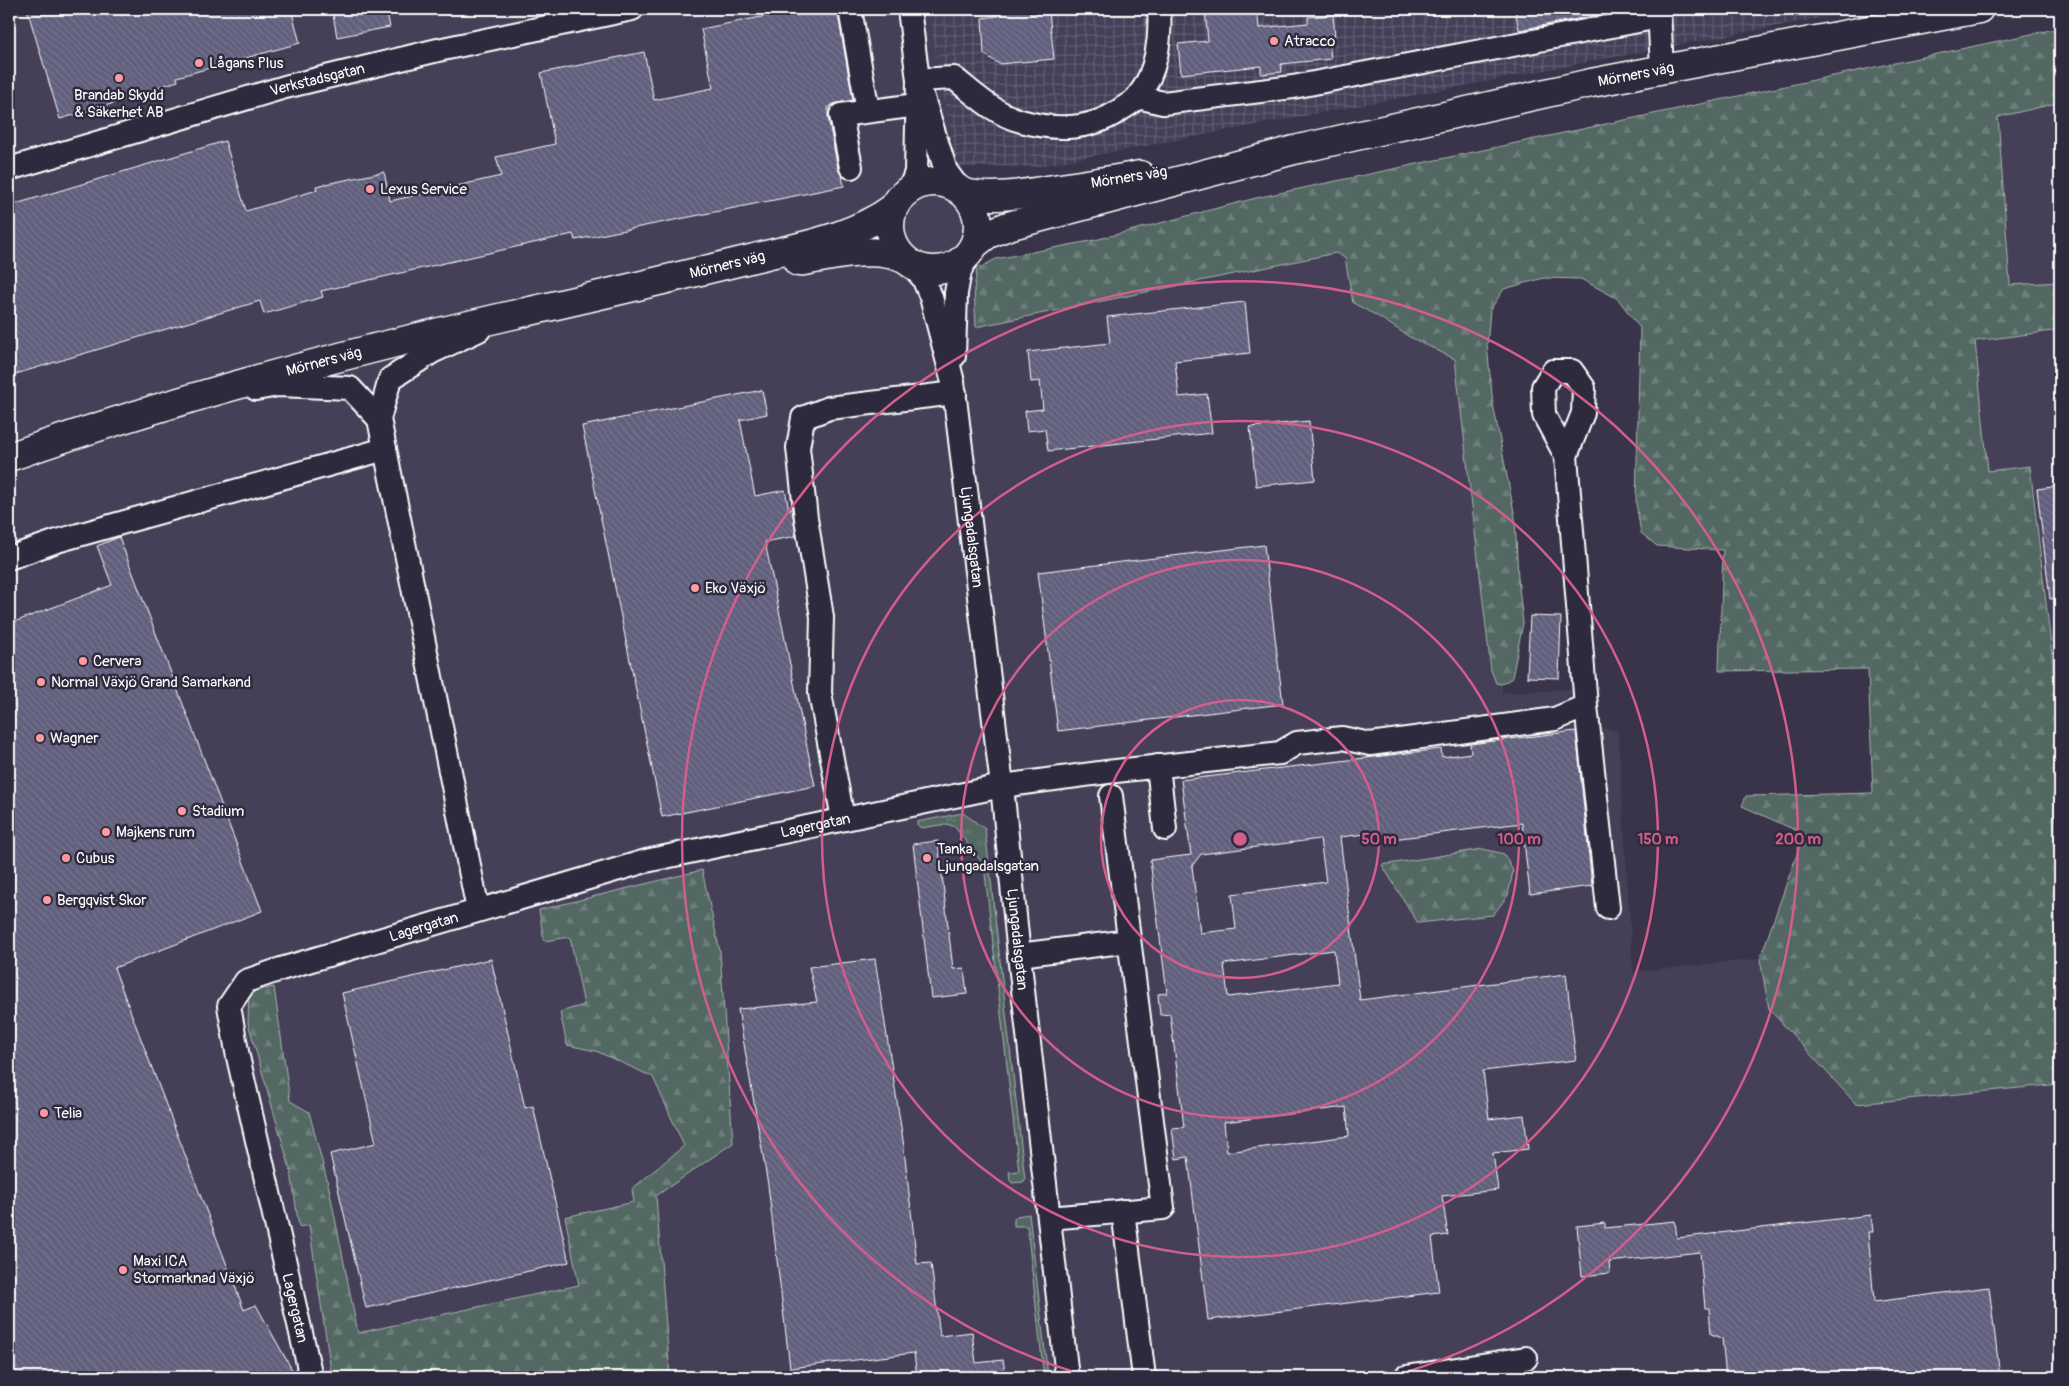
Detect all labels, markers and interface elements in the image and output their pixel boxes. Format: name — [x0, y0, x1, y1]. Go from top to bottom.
place label: Atracco — [1284, 32, 1335, 51]
marker: Atracco — [1268, 35, 1280, 47]
place label: Lågans Plus — [209, 54, 284, 73]
marker: Lågans Plus — [193, 57, 205, 69]
street label: Mörners väg — [1596, 58, 1676, 91]
street label: Verkstadsgatan — [268, 59, 367, 101]
marker: Brandab Skydd & Säkerhet AB — [113, 72, 125, 84]
place label: Brandab Skydd & Säkerhet AB — [74, 86, 164, 122]
street label: Mörners väg — [1090, 162, 1169, 193]
place label: Lexus Service — [380, 180, 467, 199]
marker: Lexus Service — [364, 183, 376, 195]
street label: Mörners väg — [688, 247, 767, 283]
street label: Mörners väg — [284, 343, 363, 381]
street label: Ljungadalsgatan — [956, 485, 987, 589]
place label: Eko Växjö — [705, 579, 766, 598]
marker: Eko Växjö — [689, 582, 701, 594]
place label: Cervera — [93, 652, 142, 671]
marker: Cervera — [77, 655, 89, 667]
place label: Normal Växjö Grand Samarkand — [51, 673, 251, 692]
marker: Normal Växjö Grand Samarkand — [35, 676, 47, 688]
place label: Wagner — [50, 729, 99, 748]
marker: Wagner — [34, 732, 46, 744]
place label: Stadium — [192, 802, 244, 821]
marker: Stadium — [176, 805, 188, 817]
street label: Lagergatan — [779, 809, 852, 842]
place label: Majkens rum — [116, 823, 195, 842]
marker: Majkens rum — [100, 826, 112, 838]
centre of rings — [1231, 830, 1249, 848]
text: 50 m — [1362, 830, 1396, 849]
text: 100 m — [1498, 830, 1540, 849]
text: 150 m — [1638, 830, 1678, 849]
text: 200 m — [1775, 830, 1821, 849]
place label: Tanka, Ljungadalsgatan — [937, 840, 1039, 876]
place label: Cubus — [76, 849, 115, 868]
marker: Cubus — [60, 852, 72, 864]
marker: Tanka, Ljungadalsgatan — [921, 852, 933, 864]
street label: Ljungadalsgatan — [1002, 888, 1032, 991]
place label: Bergqvist Skor — [57, 891, 147, 910]
marker: Bergqvist Skor — [41, 894, 53, 906]
street label: Lagergatan — [387, 908, 460, 946]
place label: Telia — [54, 1104, 82, 1123]
marker: Telia — [38, 1107, 50, 1119]
place label: Maxi ICA Stormarknad Växjö — [133, 1252, 254, 1288]
marker: Maxi ICA Stormarknad Växjö — [117, 1264, 129, 1276]
street label: Lagergatan — [277, 1271, 312, 1345]

